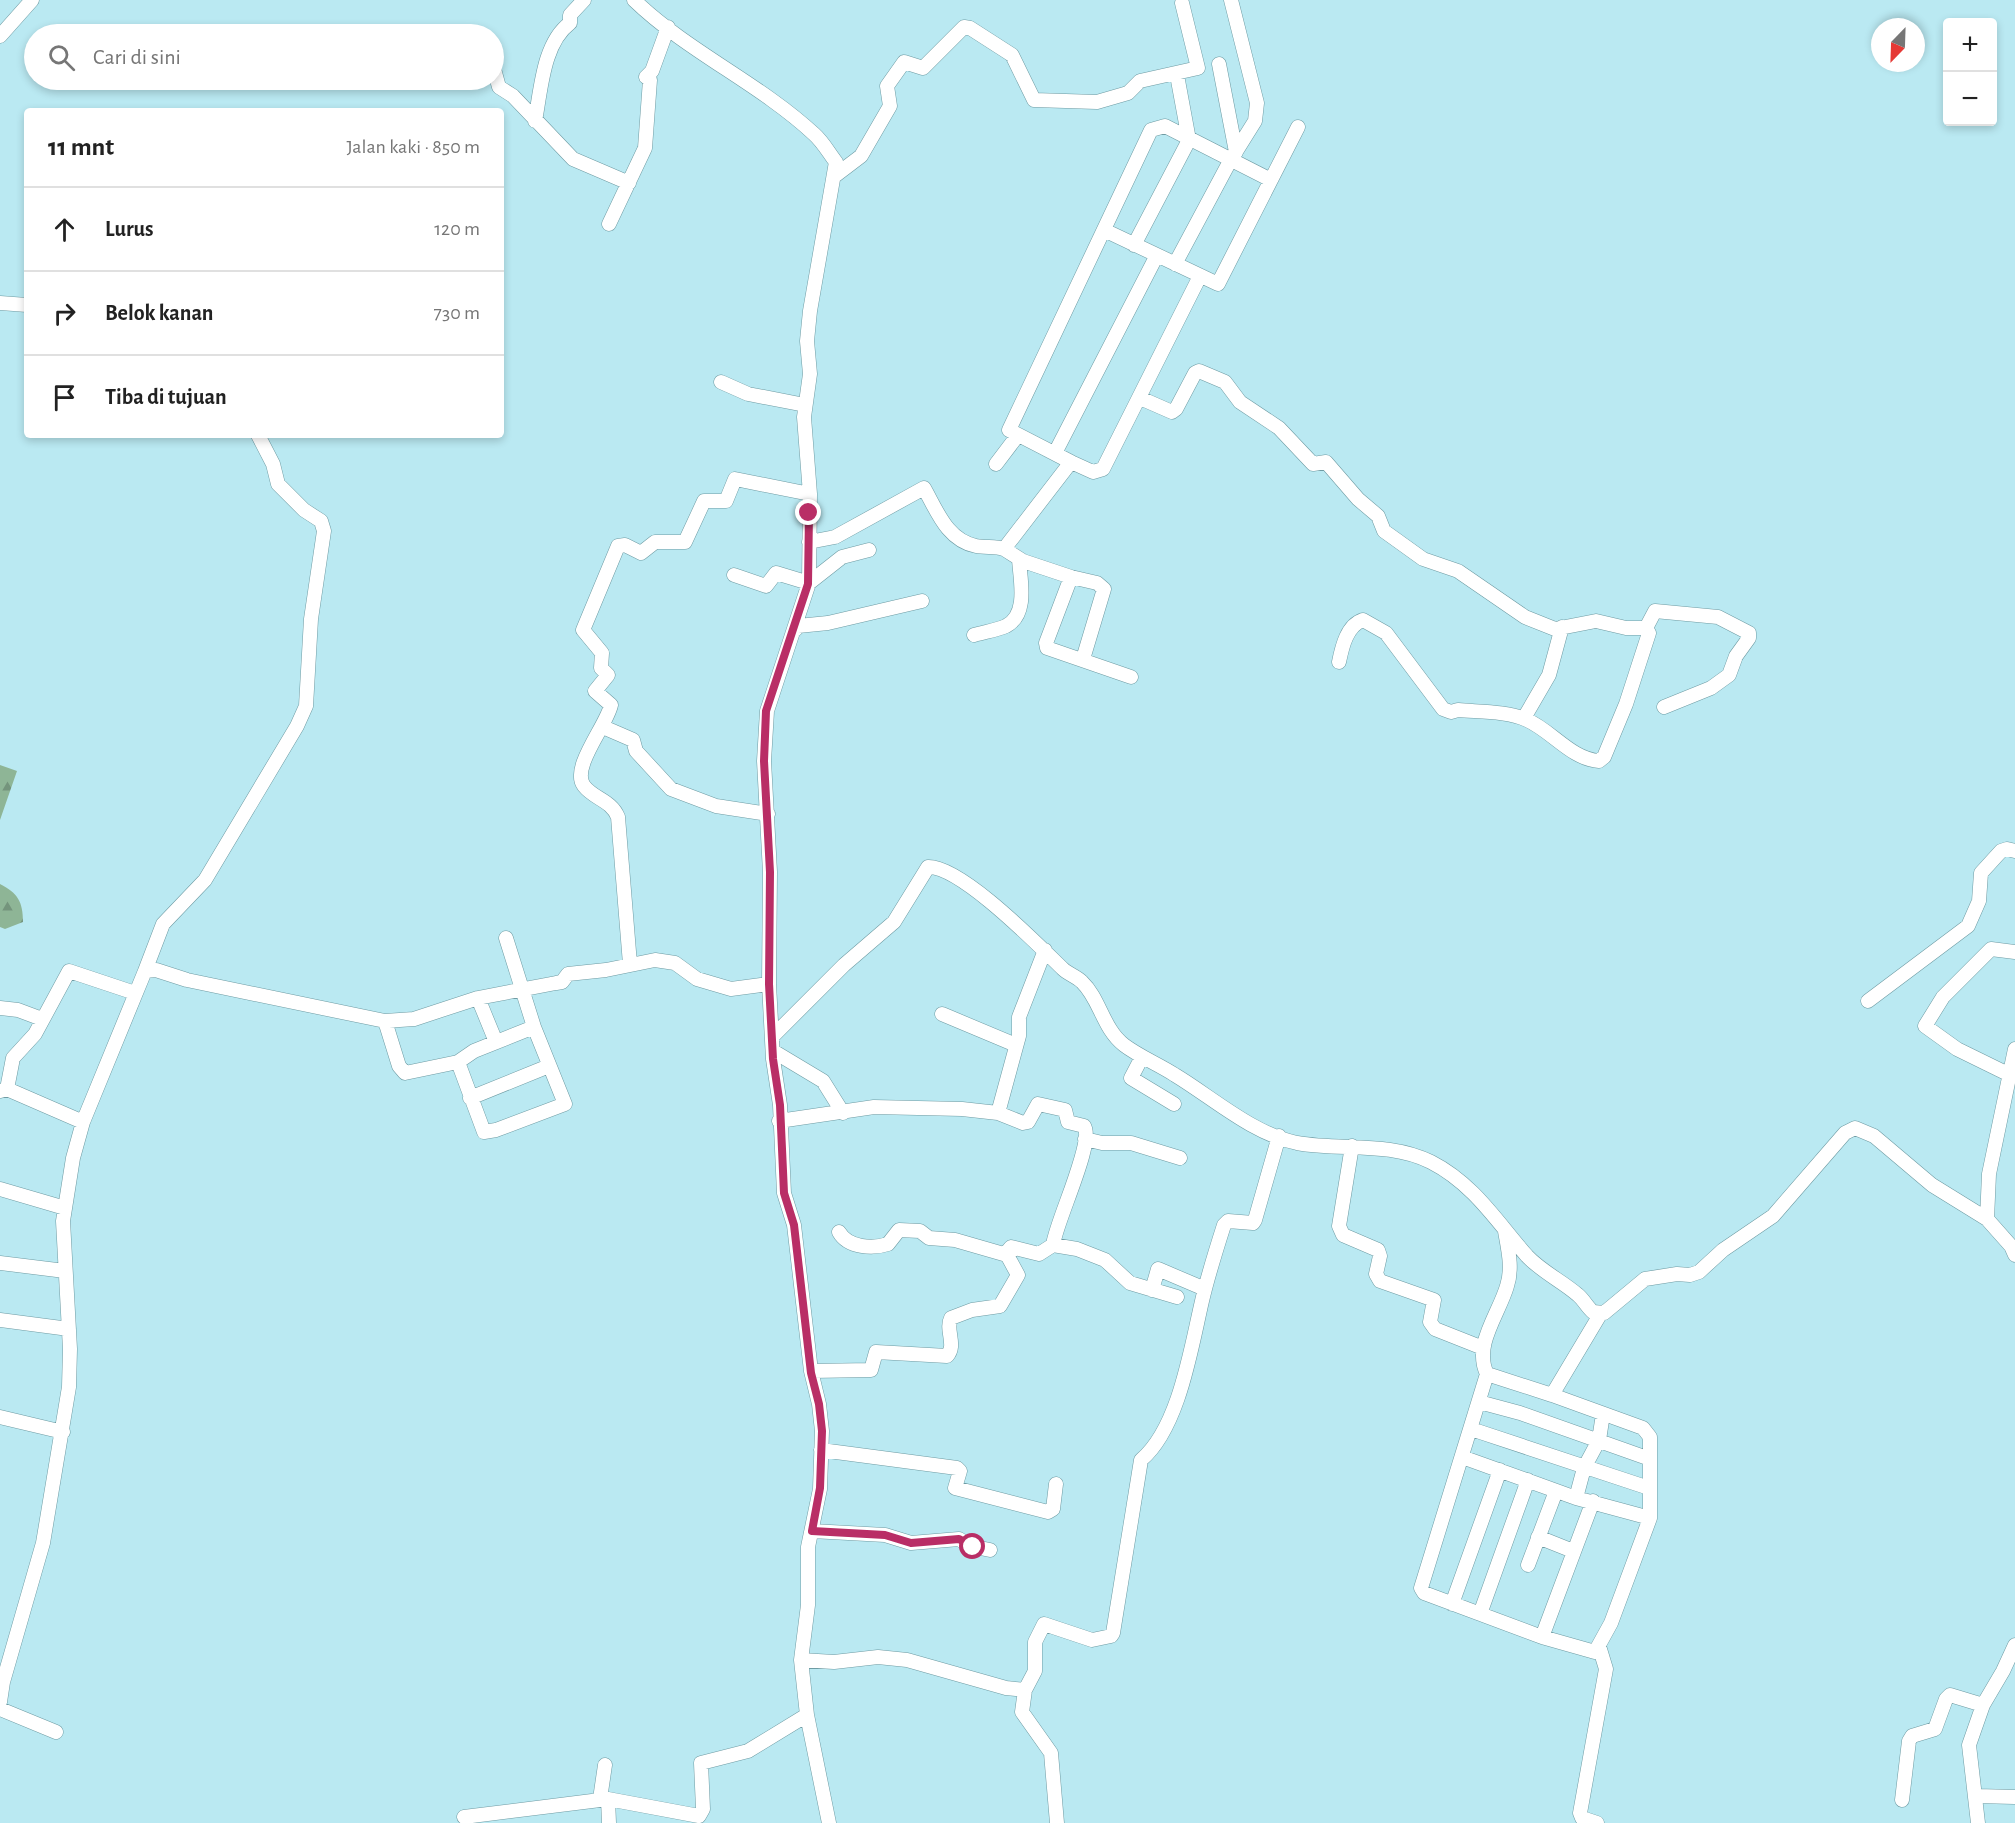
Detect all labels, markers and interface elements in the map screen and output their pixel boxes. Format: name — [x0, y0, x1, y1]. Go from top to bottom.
north arrow — [1871, 18, 1925, 72]
map controls — [1943, 18, 1997, 126]
button: + — [1943, 18, 1997, 72]
search box — [24, 24, 504, 90]
icon: search — [45, 41, 78, 74]
text: Cari di sini — [93, 46, 181, 68]
button: − — [1943, 72, 1997, 126]
text: 11 mnt — [48, 134, 114, 160]
text: Jalan kaki · 850 m — [347, 137, 480, 157]
icon: ahead — [48, 213, 81, 246]
text: Lurus — [105, 218, 154, 240]
text: 120 m — [434, 219, 480, 239]
icon: right — [48, 297, 81, 330]
text: Belok kanan — [105, 302, 213, 324]
text: 730 m — [434, 303, 480, 323]
icon: arrive — [48, 381, 81, 414]
text: Tiba di tujuan — [105, 386, 227, 408]
route end — [795, 499, 821, 525]
route start — [959, 1533, 985, 1559]

